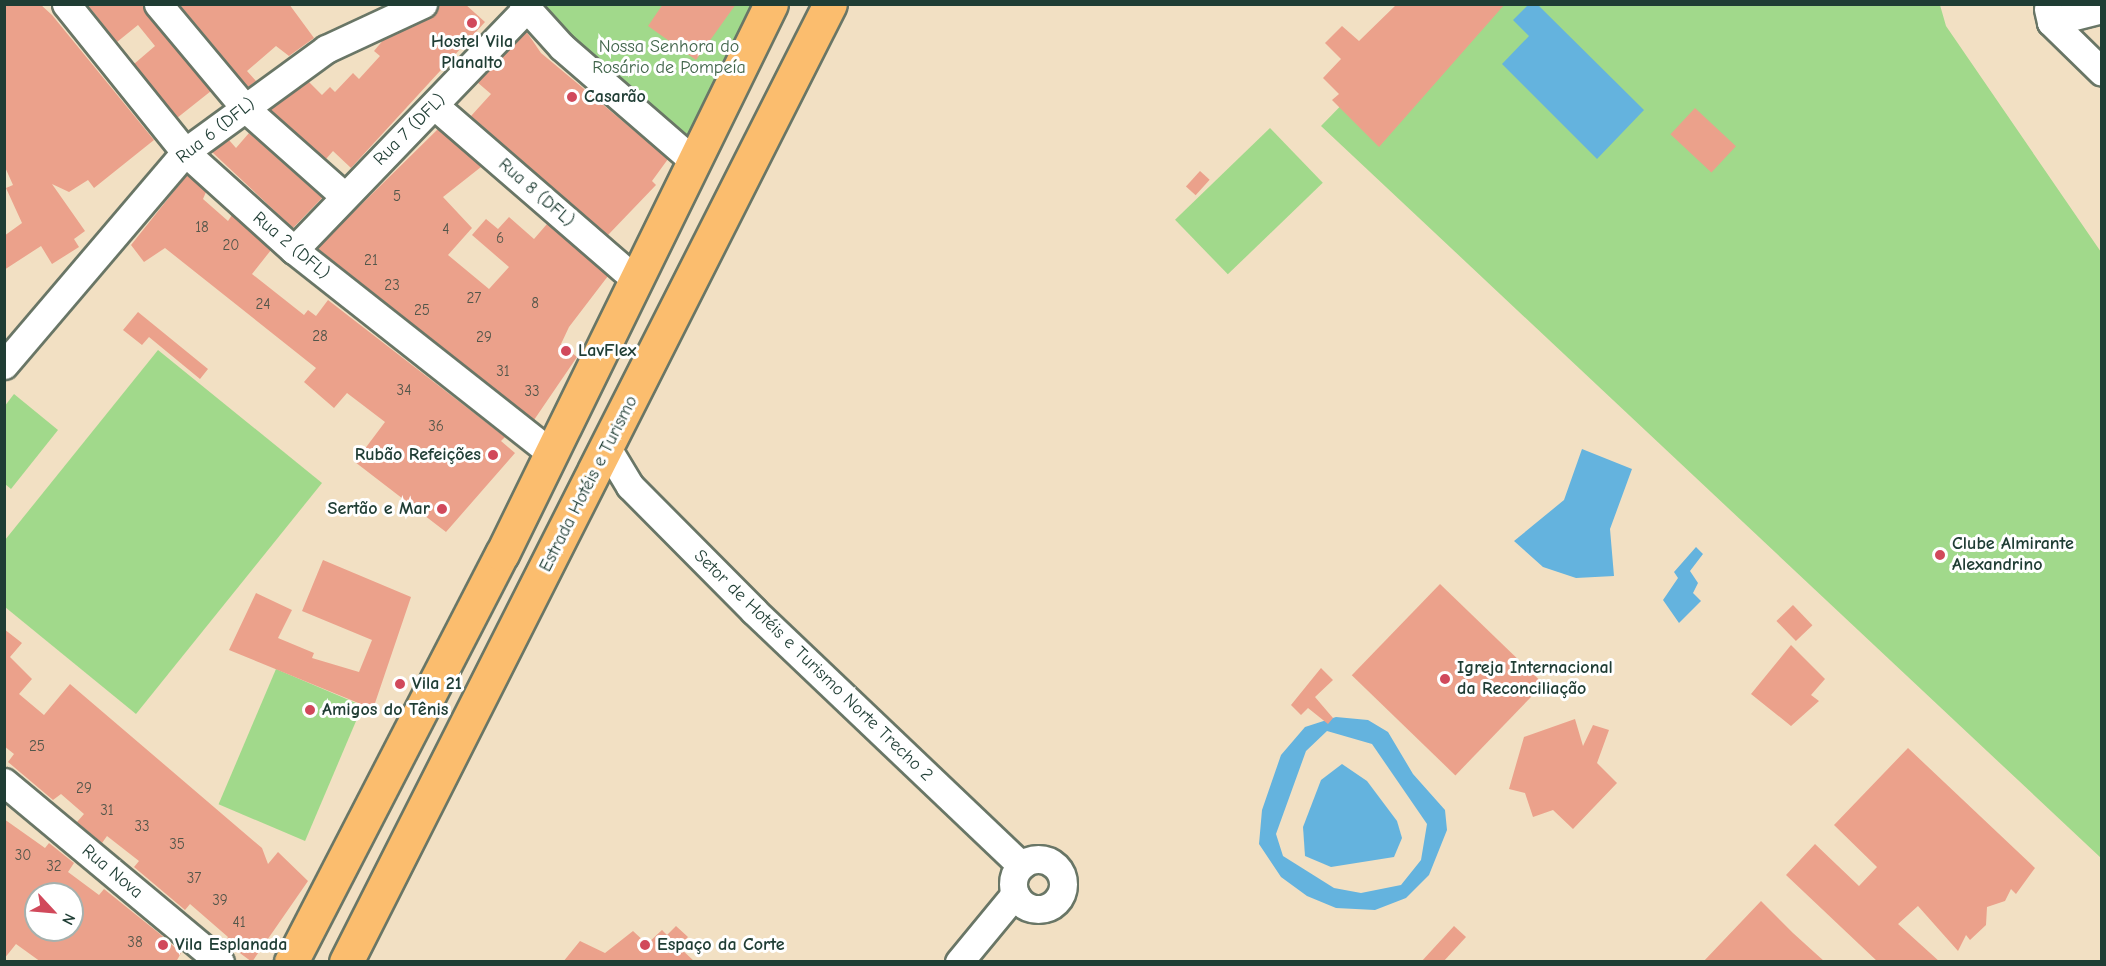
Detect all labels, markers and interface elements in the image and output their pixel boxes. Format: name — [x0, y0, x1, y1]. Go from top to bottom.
marker: Hostel Vila Planalto — [465, 16, 479, 30]
place label: Hostel Vila Planalto — [431, 32, 513, 74]
park label: Nossa Senhora do Rosário de Pompeía — [592, 37, 746, 80]
place label: Casarão — [584, 86, 646, 108]
street label: Rua 7 (DFL) — [370, 90, 450, 170]
marker: Casarão — [565, 90, 579, 104]
street label: Rua 6 (DFL) — [172, 94, 260, 168]
street label: Rua 8 (DFL) — [494, 154, 578, 232]
house number: 5 — [393, 188, 401, 206]
street label: Rua 2 (DFL) — [248, 208, 334, 284]
house number: 18 — [195, 219, 209, 237]
house number: 4 — [442, 221, 450, 239]
house number: 6 — [496, 230, 504, 248]
house number: 20 — [223, 237, 239, 255]
house number: 21 — [364, 252, 378, 270]
house number: 23 — [384, 277, 400, 295]
house number: 27 — [467, 290, 481, 308]
house number: 8 — [531, 295, 539, 313]
house number: 24 — [255, 296, 271, 314]
house number: 25 — [414, 302, 430, 320]
house number: 28 — [312, 328, 328, 346]
house number: 29 — [476, 329, 492, 347]
place label: LavFlex — [578, 340, 636, 362]
marker: LavFlex — [559, 344, 573, 358]
house number: 31 — [496, 363, 510, 381]
house number: 34 — [397, 382, 411, 400]
house number: 33 — [524, 383, 540, 401]
street label: Estrada Hotéis e Turismo — [535, 392, 643, 576]
house number: 36 — [428, 418, 444, 436]
place label: Rubão Refeições — [355, 444, 481, 466]
marker: Rubão Refeições — [486, 448, 500, 462]
place label: Sertão e Mar — [328, 498, 430, 520]
marker: Sertão e Mar — [435, 502, 449, 516]
place label: Clube Almirante Alexandrino — [1952, 534, 2074, 576]
street label: Setor de Hotéis e Turismo Norte Trecho 2 — [689, 546, 937, 786]
marker: Clube Almirante Alexandrino — [1933, 548, 1947, 562]
place label: Igreja Internacional da Reconciliação — [1457, 658, 1613, 700]
marker: Igreja Internacional da Reconciliação — [1438, 672, 1452, 686]
place label: Vila 21 — [412, 673, 462, 695]
marker: Vila 21 — [393, 677, 407, 691]
place label: Amigos do Tênis — [322, 699, 449, 721]
marker: Amigos do Tênis — [303, 703, 317, 717]
house number: 25 — [29, 738, 45, 756]
house number: 29 — [76, 780, 92, 798]
house number: 31 — [100, 802, 114, 820]
house number: 33 — [134, 818, 150, 836]
house number: 35 — [169, 836, 185, 854]
street label: Rua Nova — [77, 840, 147, 904]
house number: 30 — [15, 847, 31, 865]
house number: 32 — [46, 858, 62, 876]
house number: 37 — [187, 870, 201, 888]
north arrow — [24, 882, 84, 942]
house number: 39 — [212, 892, 228, 910]
text: N — [58, 910, 79, 928]
house number: 41 — [232, 914, 246, 932]
house number: 38 — [127, 934, 143, 952]
place label: Vila Esplanada — [175, 934, 287, 956]
place label: Espaço da Corte — [657, 934, 785, 956]
marker: Vila Esplanada — [156, 938, 170, 952]
marker: Espaço da Corte — [638, 938, 652, 952]

